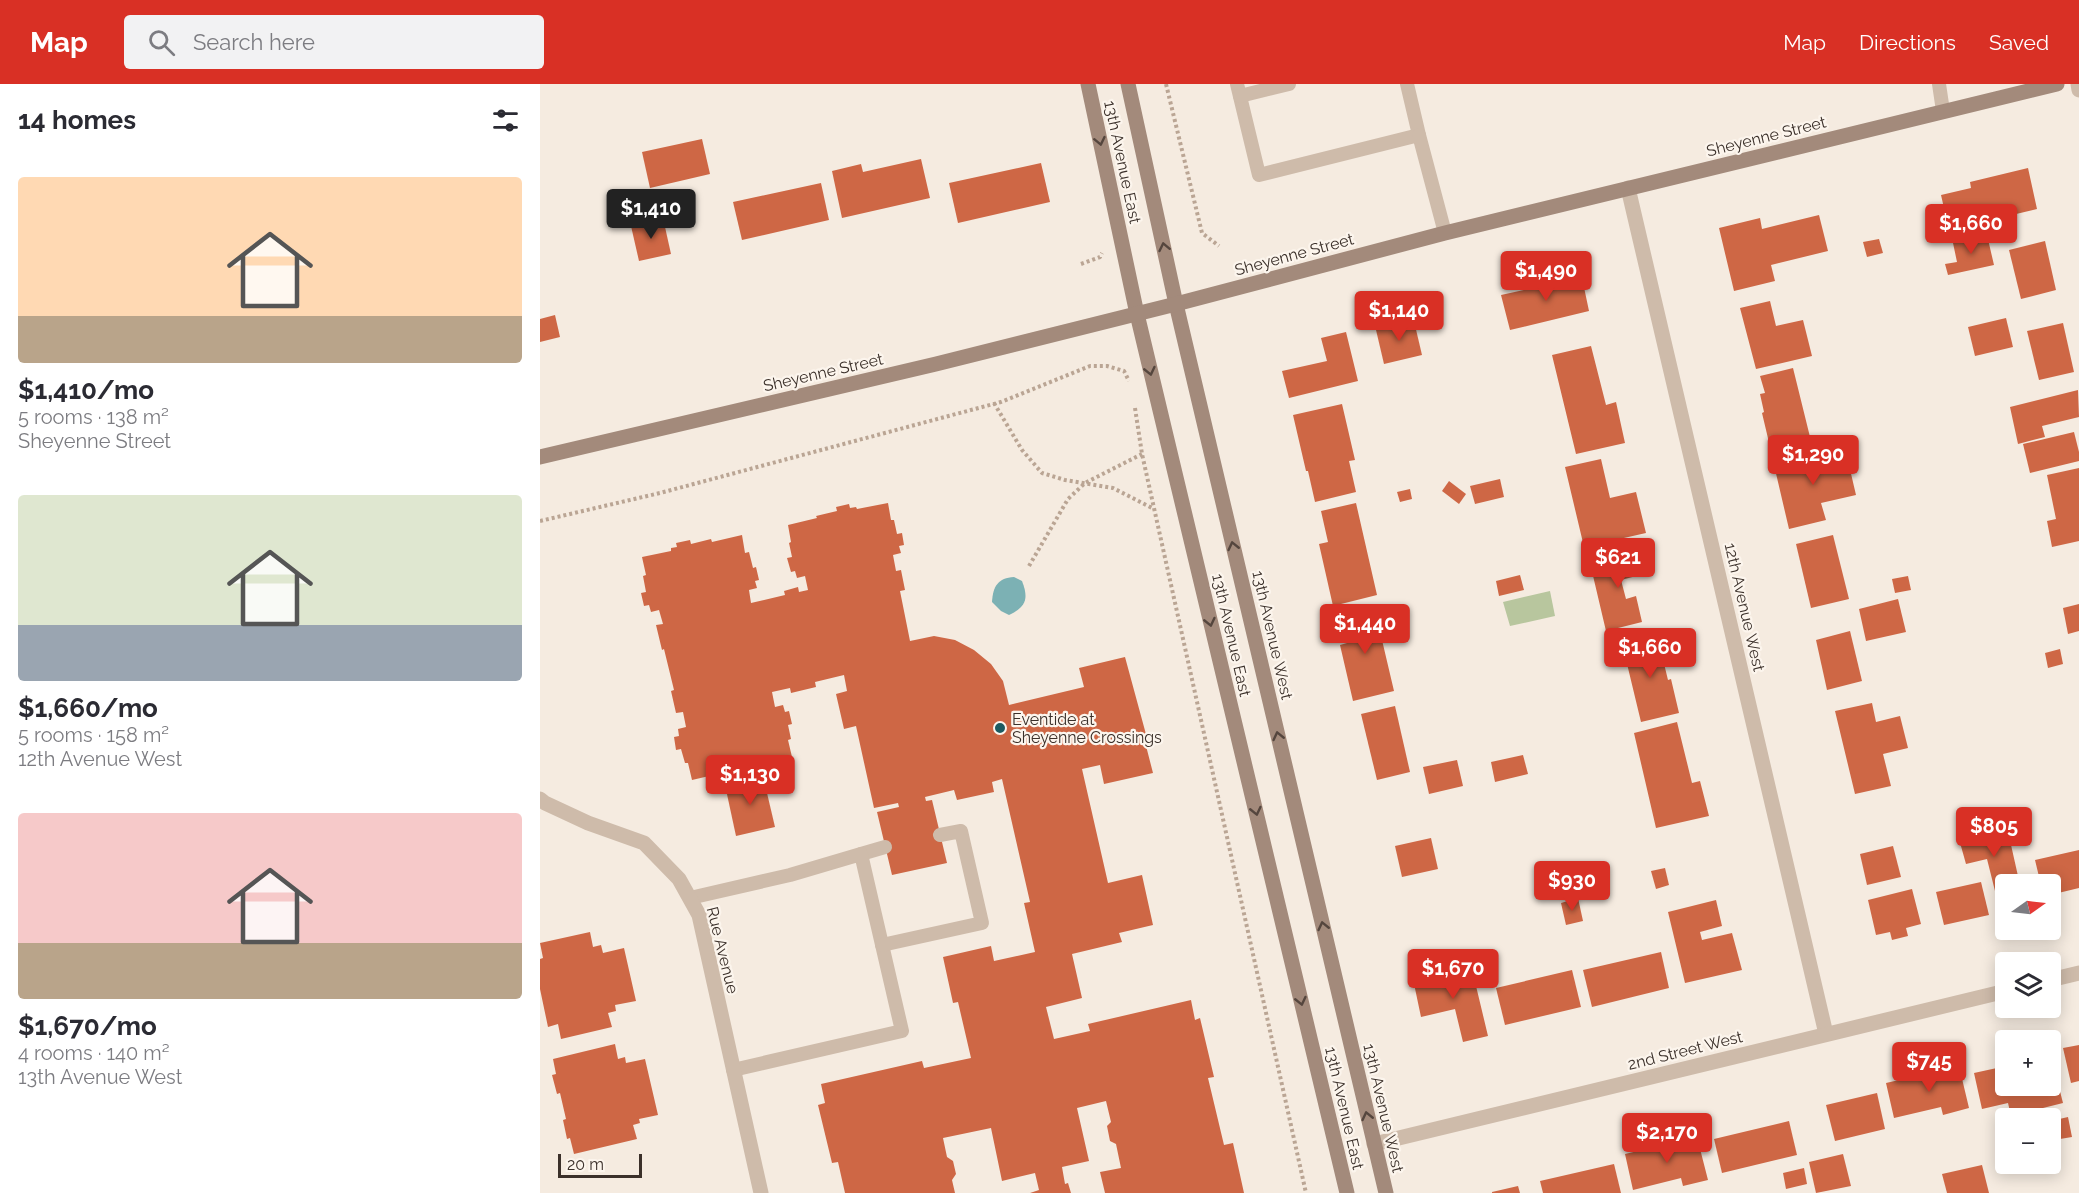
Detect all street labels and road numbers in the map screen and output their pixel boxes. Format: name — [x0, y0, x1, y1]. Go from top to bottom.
street label: 13th Avenue East — [1100, 99, 1145, 226]
street label: Sheyenne Street — [1704, 112, 1828, 161]
street label: Sheyenne Street — [1233, 229, 1356, 280]
street label: Sheyenne Street — [761, 349, 886, 396]
street label: 12th Avenue West — [1720, 541, 1769, 674]
street label: 13th Avenue West — [1248, 569, 1297, 702]
street label: 13th Avenue East — [1208, 572, 1255, 699]
street label: Rue Avenue — [703, 905, 742, 996]
street label: 2nd Street West — [1626, 1027, 1745, 1074]
street label: 13th Avenue West — [1359, 1042, 1408, 1175]
street label: 13th Avenue East — [1321, 1045, 1368, 1172]

